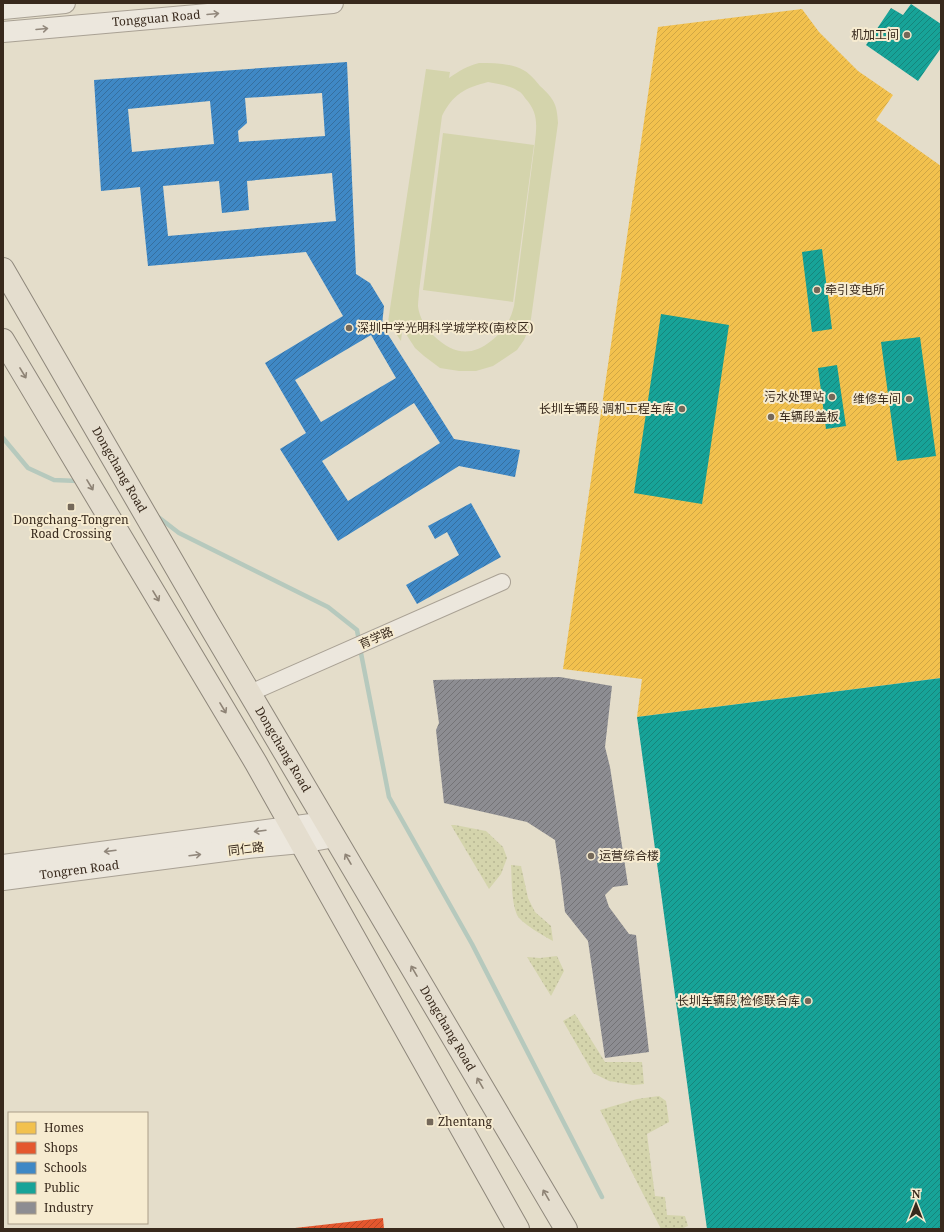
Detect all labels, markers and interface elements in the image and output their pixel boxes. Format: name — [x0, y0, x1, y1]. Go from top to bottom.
street label: Tongguan Road — [111, 6, 202, 30]
one-way arrow — [206, 10, 219, 17]
one-way arrow — [35, 25, 48, 32]
place label: 机加工间 — [851, 26, 899, 43]
marker: 机加工间 — [902, 30, 912, 40]
place label: 牵引变电所 — [825, 281, 885, 298]
marker: 牵引变电所 — [812, 285, 822, 295]
place label: 深圳中学光明科学城学校(南校区) — [357, 319, 533, 336]
marker: 深圳中学光明科学城学校(南校区) — [344, 323, 354, 333]
one-way arrow — [19, 367, 27, 378]
place label: 污水处理站 — [764, 388, 824, 405]
place label: 维修车间 — [853, 390, 901, 407]
marker: 污水处理站 — [827, 392, 837, 402]
marker: 维修车间 — [904, 394, 914, 404]
place label: 长圳车辆段 调机工程车库 — [539, 400, 674, 417]
marker: 长圳车辆段 调机工程车库 — [677, 404, 687, 414]
place label: 车辆段盖板 — [779, 408, 839, 425]
marker: 车辆段盖板 — [766, 412, 776, 422]
street label: Dongchang Road — [88, 423, 152, 516]
one-way arrow — [86, 479, 94, 491]
marker: Dongchang-Tongren Road Crossing — [66, 502, 76, 512]
place label: Dongchang-Tongren Road Crossing — [13, 511, 129, 542]
one-way arrow — [153, 590, 161, 602]
street label: 育学路 — [356, 622, 396, 653]
one-way arrow — [220, 702, 228, 714]
street label: Dongchang Road — [251, 703, 315, 796]
one-way arrow — [254, 827, 267, 835]
street label: 同仁路 — [227, 838, 265, 859]
one-way arrow — [104, 847, 117, 855]
place label: 运营综合楼 — [599, 847, 659, 864]
one-way arrow — [188, 851, 201, 859]
marker: 运营综合楼 — [586, 851, 596, 861]
one-way arrow — [343, 853, 351, 865]
street label: Tongren Road — [39, 856, 121, 883]
one-way arrow — [409, 965, 417, 977]
street label: Dongchang Road — [416, 982, 480, 1075]
place label: 长圳车辆段 检修联合库 — [677, 992, 800, 1009]
marker: 长圳车辆段 检修联合库 — [803, 996, 813, 1006]
one-way arrow — [475, 1077, 483, 1089]
legend — [8, 1112, 148, 1224]
place label: Zhentang — [438, 1113, 493, 1130]
marker: Zhentang — [425, 1117, 435, 1127]
text: Homes — [44, 1119, 84, 1136]
text: Shops — [44, 1139, 78, 1156]
text: Schools — [44, 1159, 87, 1176]
text: Public — [44, 1179, 80, 1196]
north arrow — [896, 1184, 936, 1224]
text: N — [912, 1186, 921, 1201]
one-way arrow — [541, 1189, 549, 1201]
text: Industry — [44, 1199, 93, 1216]

